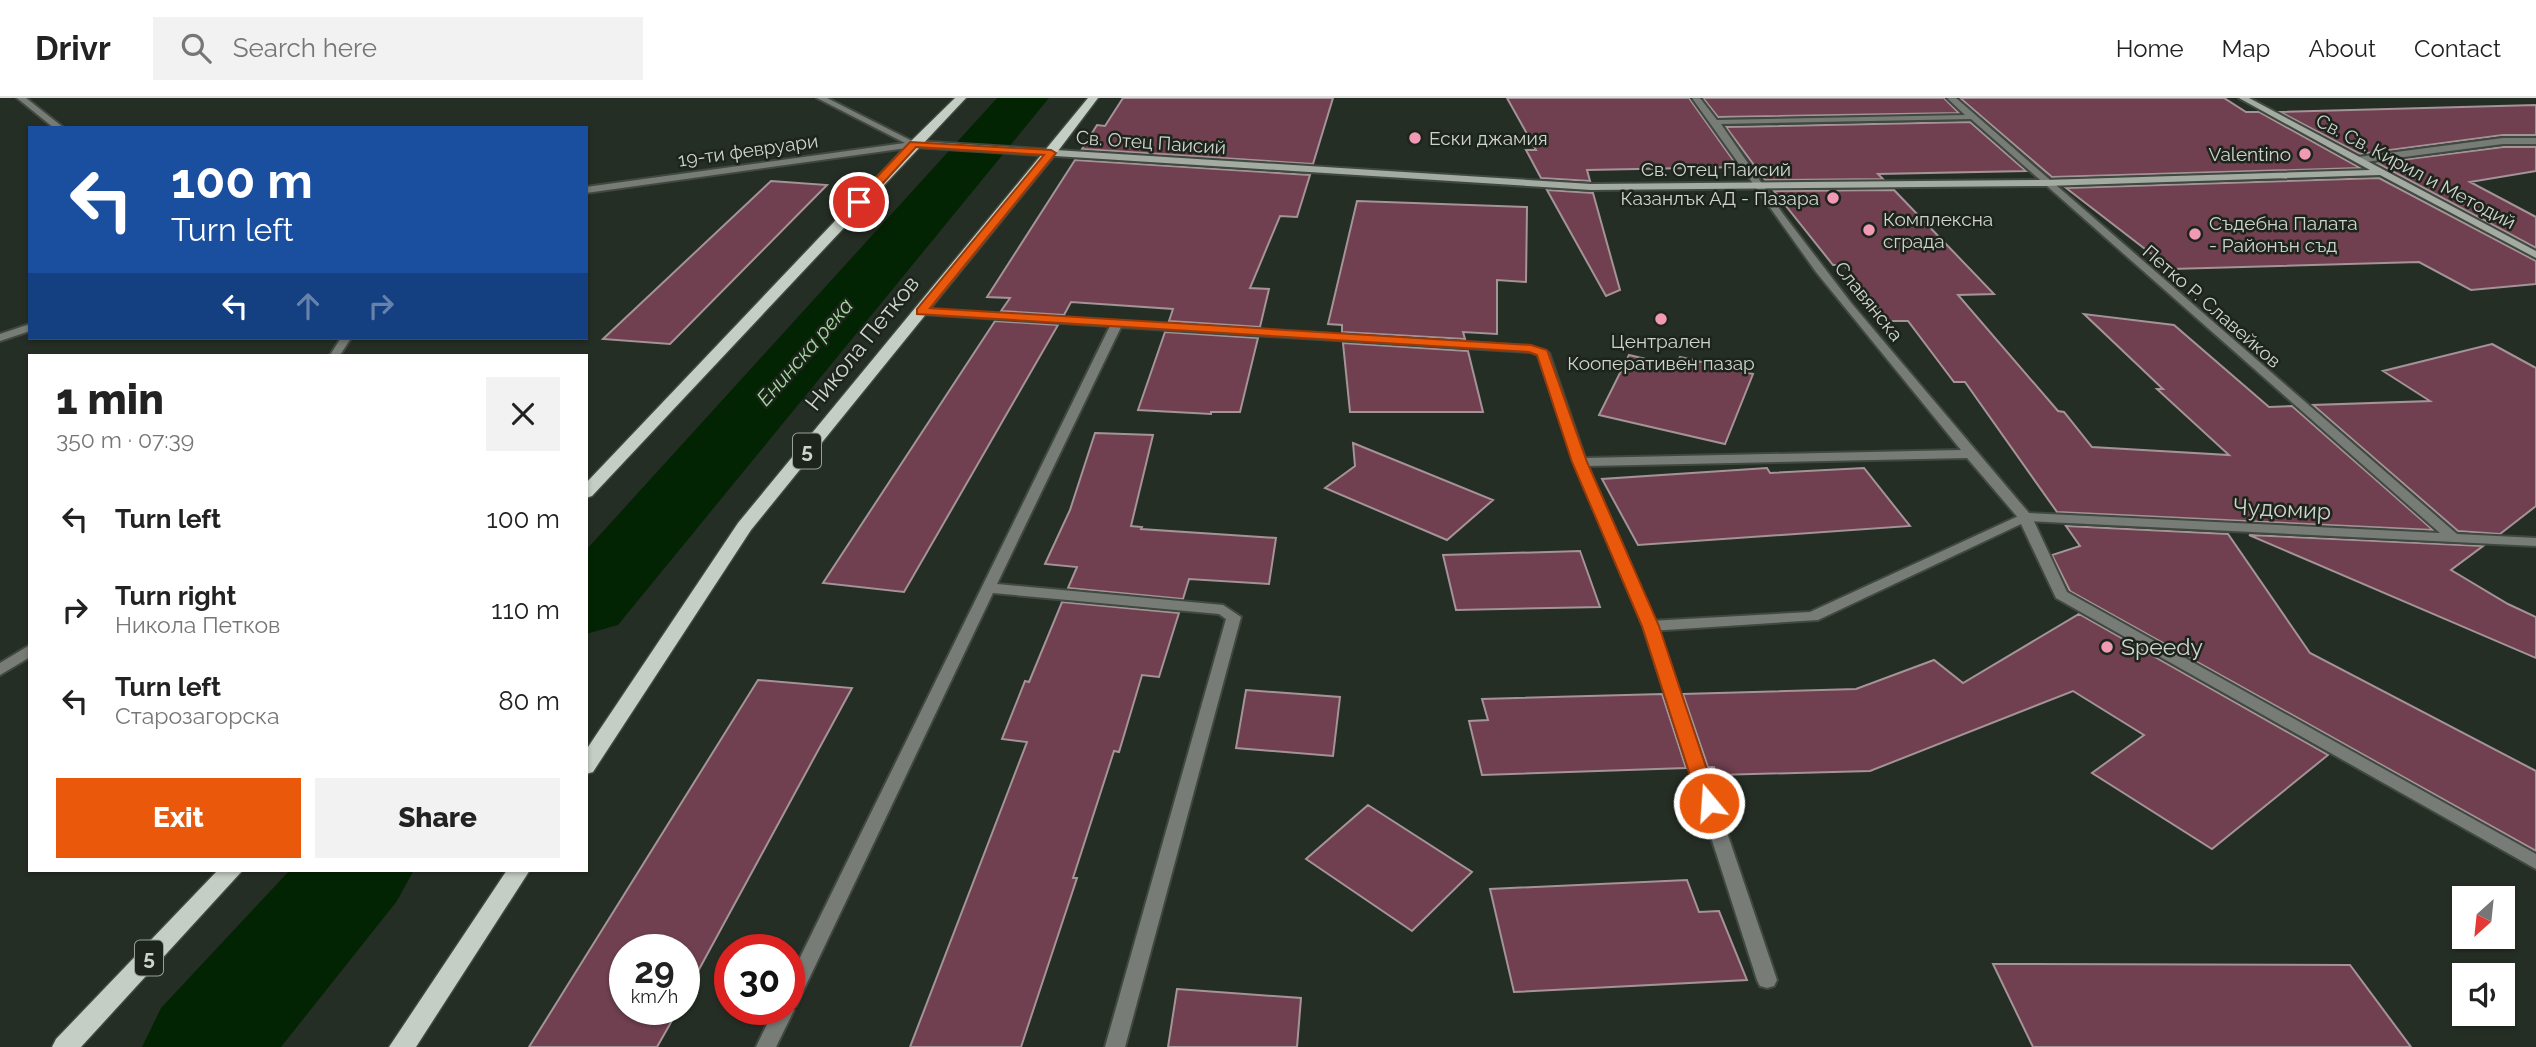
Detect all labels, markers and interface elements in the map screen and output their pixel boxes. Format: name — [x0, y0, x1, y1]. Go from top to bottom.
search box — [153, 17, 643, 80]
text: Drivr — [35, 29, 111, 68]
icon: search — [177, 29, 215, 67]
text: Search here — [233, 33, 377, 63]
text: Home — [2116, 34, 2184, 63]
text: Map — [2222, 34, 2270, 63]
text: About — [2308, 34, 2376, 63]
text: Contact — [2414, 34, 2501, 63]
street label: Св. Св. Кирил и Методий — [2312, 109, 2520, 233]
street label: Св. Отец Паисий — [1075, 126, 1227, 158]
place label: Ески джамия — [1429, 127, 1548, 149]
street label: 19-ти февруари — [677, 129, 819, 171]
marker: Ески джамия — [1407, 130, 1423, 146]
place label: Valentino — [2209, 143, 2291, 165]
marker: Valentino — [2297, 146, 2313, 162]
text: 100 m — [171, 152, 313, 209]
icon: left — [56, 154, 147, 245]
street label: Св. Отец Паисий — [1641, 158, 1791, 180]
pin — [829, 172, 889, 232]
icon: arrive — [840, 183, 878, 221]
place label: Казанлък АД - Пазара — [1620, 187, 1819, 209]
marker: Казанлък АД - Пазара — [1825, 190, 1841, 206]
place label: Комплексна сграда — [1883, 208, 1993, 252]
text: Turn left — [171, 211, 293, 248]
place label: Съдебна Палата - Районън съд — [2209, 212, 2358, 256]
marker: Комплексна сграда — [1861, 222, 1877, 238]
marker: Съдебна Палата - Районън съд — [2187, 226, 2203, 242]
street label: Петко Р. Славейков — [2139, 240, 2285, 372]
street label: Славянска — [1830, 257, 1908, 345]
street label: Никола Петков — [799, 270, 924, 415]
icon: left — [216, 287, 254, 325]
icon: ahead — [289, 287, 327, 325]
icon: right — [362, 287, 400, 325]
water label: Енинска река — [751, 293, 858, 411]
marker: Централен Кооперативен пазар — [1653, 311, 1669, 327]
place label: Централен Кооперативен пазар — [1567, 330, 1755, 374]
text: 1 min — [56, 375, 164, 424]
button: close — [486, 377, 560, 451]
text: 350 m · 07:39 — [56, 426, 194, 453]
road number: 5 — [793, 434, 821, 468]
street label: Чудомир — [2232, 492, 2332, 525]
icon: left — [56, 500, 94, 538]
text: Turn left — [115, 504, 221, 534]
text: 100 m — [487, 504, 560, 534]
text: Turn right — [115, 581, 236, 611]
icon: right — [56, 591, 94, 629]
text: 110 m — [491, 595, 560, 625]
text: Никола Петков — [115, 611, 280, 638]
place label: Speedy — [2121, 633, 2203, 660]
marker: Speedy — [2099, 639, 2115, 655]
text: Turn left — [115, 672, 221, 702]
icon: left — [56, 682, 94, 720]
text: 80 m — [498, 686, 560, 716]
text: Старозагорска — [115, 702, 279, 729]
position arrow — [1672, 766, 1746, 840]
button: Exit — [56, 778, 301, 858]
button: Share — [315, 778, 560, 858]
north arrow — [2452, 886, 2515, 948]
map controls — [2452, 886, 2515, 1026]
speed limit sign: 30 — [714, 934, 805, 1025]
road number: 5 — [135, 940, 163, 976]
text: 29 — [634, 950, 675, 991]
button: sound — [2452, 963, 2515, 1026]
text: km/h — [631, 986, 678, 1007]

